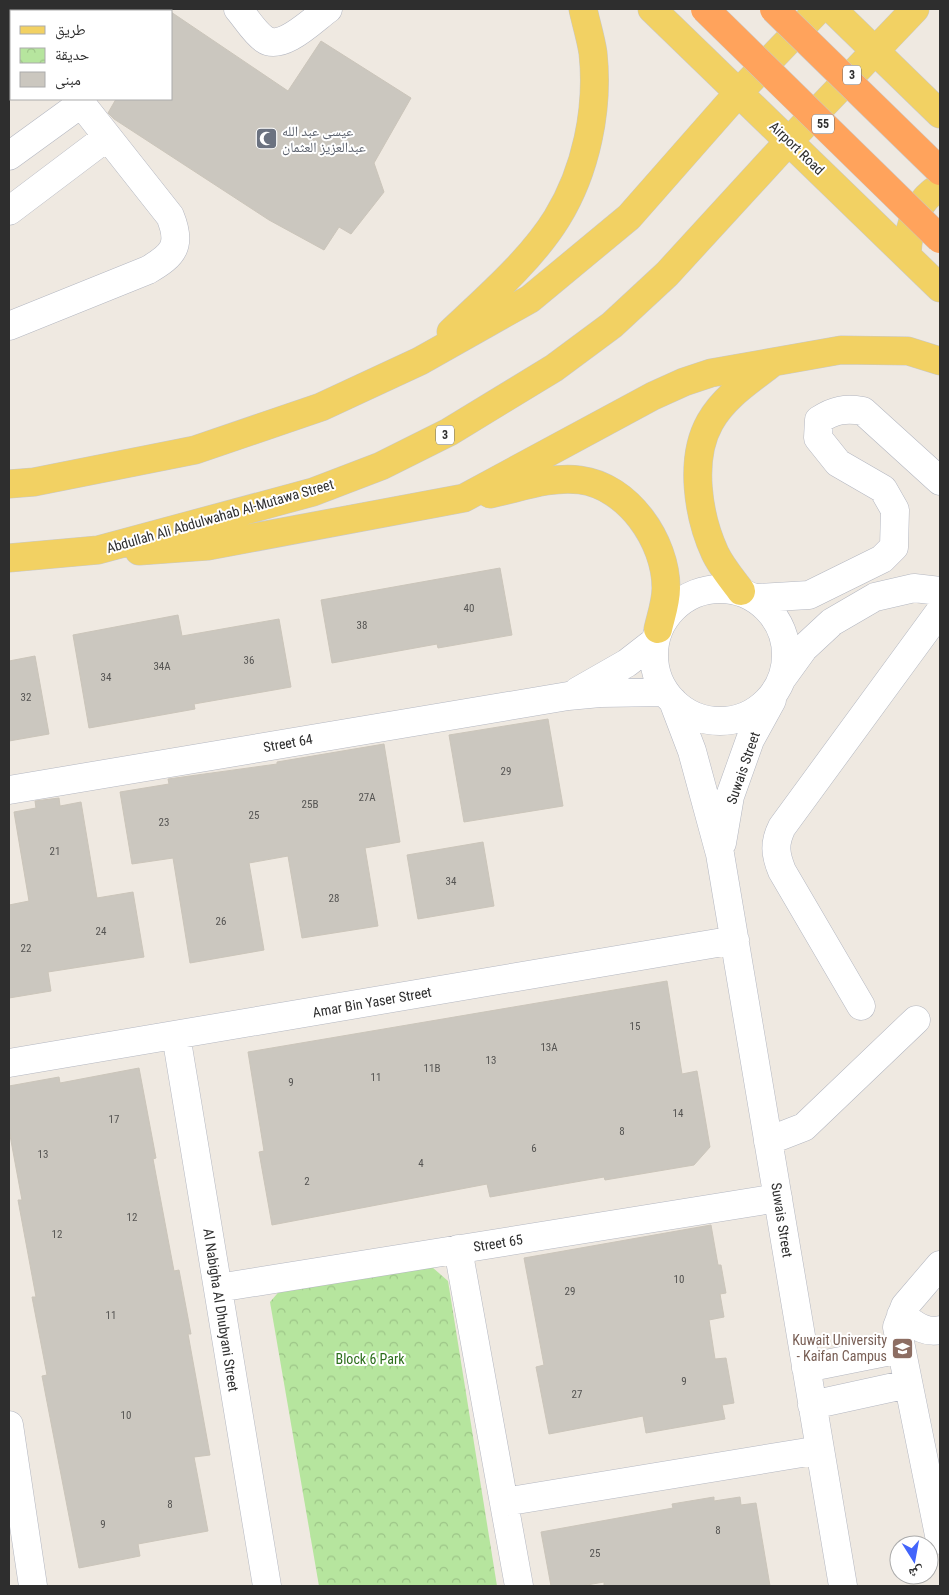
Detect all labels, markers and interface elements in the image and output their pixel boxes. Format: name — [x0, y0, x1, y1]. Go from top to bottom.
legend — [10, 10, 172, 100]
text: طريق — [55, 21, 86, 40]
text: حديقة — [55, 46, 90, 64]
road number: 3 — [843, 66, 861, 84]
text: مبنى — [55, 71, 81, 90]
road number: 55 — [812, 115, 834, 134]
street label: Airport Road — [766, 118, 828, 178]
place label: عيسى عبد الله عبدالعزيز العثمان — [282, 123, 366, 156]
mosque icon: عيسى عبد الله عبدالعزيز العثمان — [254, 127, 278, 151]
road number: 3 — [436, 426, 454, 444]
street label: Abdullah Ali Abdulwahab Al-Mutawa Street — [105, 476, 335, 556]
house number: 40 — [464, 602, 474, 615]
house number: 38 — [357, 619, 367, 632]
house number: 36 — [244, 654, 254, 667]
house number: 34A — [153, 660, 171, 673]
house number: 34 — [101, 671, 112, 684]
house number: 32 — [21, 691, 31, 704]
street label: Suwais Street — [723, 730, 763, 806]
street label: Street 64 — [262, 731, 314, 755]
house number: 29 — [501, 765, 511, 778]
house number: 27A — [358, 791, 376, 804]
house number: 25B — [302, 798, 318, 811]
house number: 25 — [249, 809, 259, 822]
house number: 23 — [159, 816, 169, 829]
house number: 21 — [50, 845, 60, 858]
house number: 34 — [446, 875, 457, 888]
house number: 28 — [329, 892, 339, 905]
house number: 26 — [216, 915, 226, 928]
house number: 24 — [96, 925, 107, 938]
house number: 22 — [21, 942, 31, 955]
street label: Amar Bin Yaser Street — [311, 984, 433, 1020]
house number: 15 — [630, 1020, 640, 1033]
house number: 13A — [540, 1041, 558, 1054]
house number: 13 — [486, 1054, 496, 1067]
house number: 11B — [424, 1062, 440, 1075]
house number: 11 — [371, 1071, 381, 1084]
house number: 9 — [288, 1076, 294, 1089]
house number: 14 — [673, 1107, 684, 1120]
house number: 17 — [109, 1113, 119, 1126]
house number: 8 — [619, 1125, 625, 1138]
house number: 6 — [531, 1142, 537, 1155]
house number: 13 — [38, 1148, 48, 1161]
house number: 4 — [418, 1157, 424, 1170]
house number: 2 — [304, 1175, 310, 1188]
street label: Suwais Street — [768, 1181, 796, 1259]
house number: 12 — [127, 1211, 137, 1224]
street label: Al Nabigha Al Dhubyani Street — [200, 1227, 242, 1393]
house number: 12 — [52, 1228, 62, 1241]
street label: Street 65 — [472, 1231, 524, 1255]
house number: 10 — [674, 1273, 684, 1286]
house number: 29 — [565, 1285, 575, 1298]
house number: 11 — [106, 1309, 116, 1322]
place label: Kuwait University - Kaifan Campus — [792, 1332, 887, 1364]
school or university icon: Kuwait University - Kaifan Campus — [891, 1336, 915, 1360]
park label: Block 6 Park — [336, 1351, 405, 1367]
house number: 9 — [681, 1375, 687, 1388]
house number: 27 — [572, 1388, 582, 1401]
house number: 10 — [121, 1409, 131, 1422]
house number: 8 — [167, 1498, 173, 1511]
house number: 9 — [100, 1518, 106, 1531]
house number: 8 — [715, 1524, 721, 1537]
north arrow — [889, 1535, 939, 1585]
house number: 25 — [590, 1547, 600, 1560]
text: ش — [907, 1563, 925, 1582]

